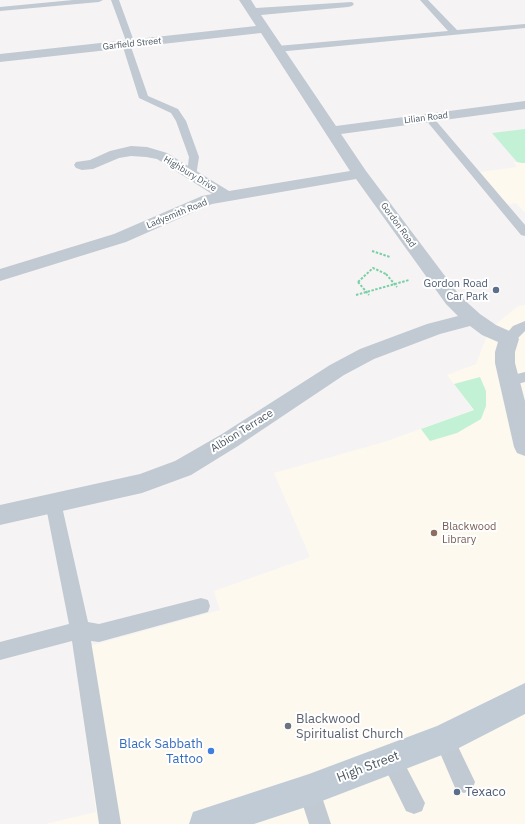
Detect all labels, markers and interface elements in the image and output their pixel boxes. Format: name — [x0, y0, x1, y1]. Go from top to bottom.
street label: Garfield Street — [102, 36, 162, 52]
street label: Lilian Road — [403, 110, 449, 126]
street label: Highbury Drive — [162, 154, 218, 194]
street label: Ladysmith Road — [145, 197, 209, 231]
street label: Gordon Road — [378, 200, 418, 250]
place label: Gordon Road Car Park — [424, 277, 488, 303]
marker: Gordon Road Car Park — [491, 285, 501, 295]
street label: Albion Terrace — [208, 407, 276, 455]
place label: Blackwood Library — [442, 520, 496, 546]
marker: Blackwood Library — [429, 528, 439, 538]
place label: Blackwood Spiritualist Church — [296, 711, 403, 742]
marker: Blackwood Spiritualist Church — [283, 721, 293, 731]
place label: Black Sabbath Tattoo — [119, 736, 203, 767]
marker: Black Sabbath Tattoo — [206, 746, 216, 756]
street label: High Street — [335, 748, 401, 786]
place label: Texaco — [465, 784, 506, 800]
marker: Texaco — [452, 787, 462, 797]

